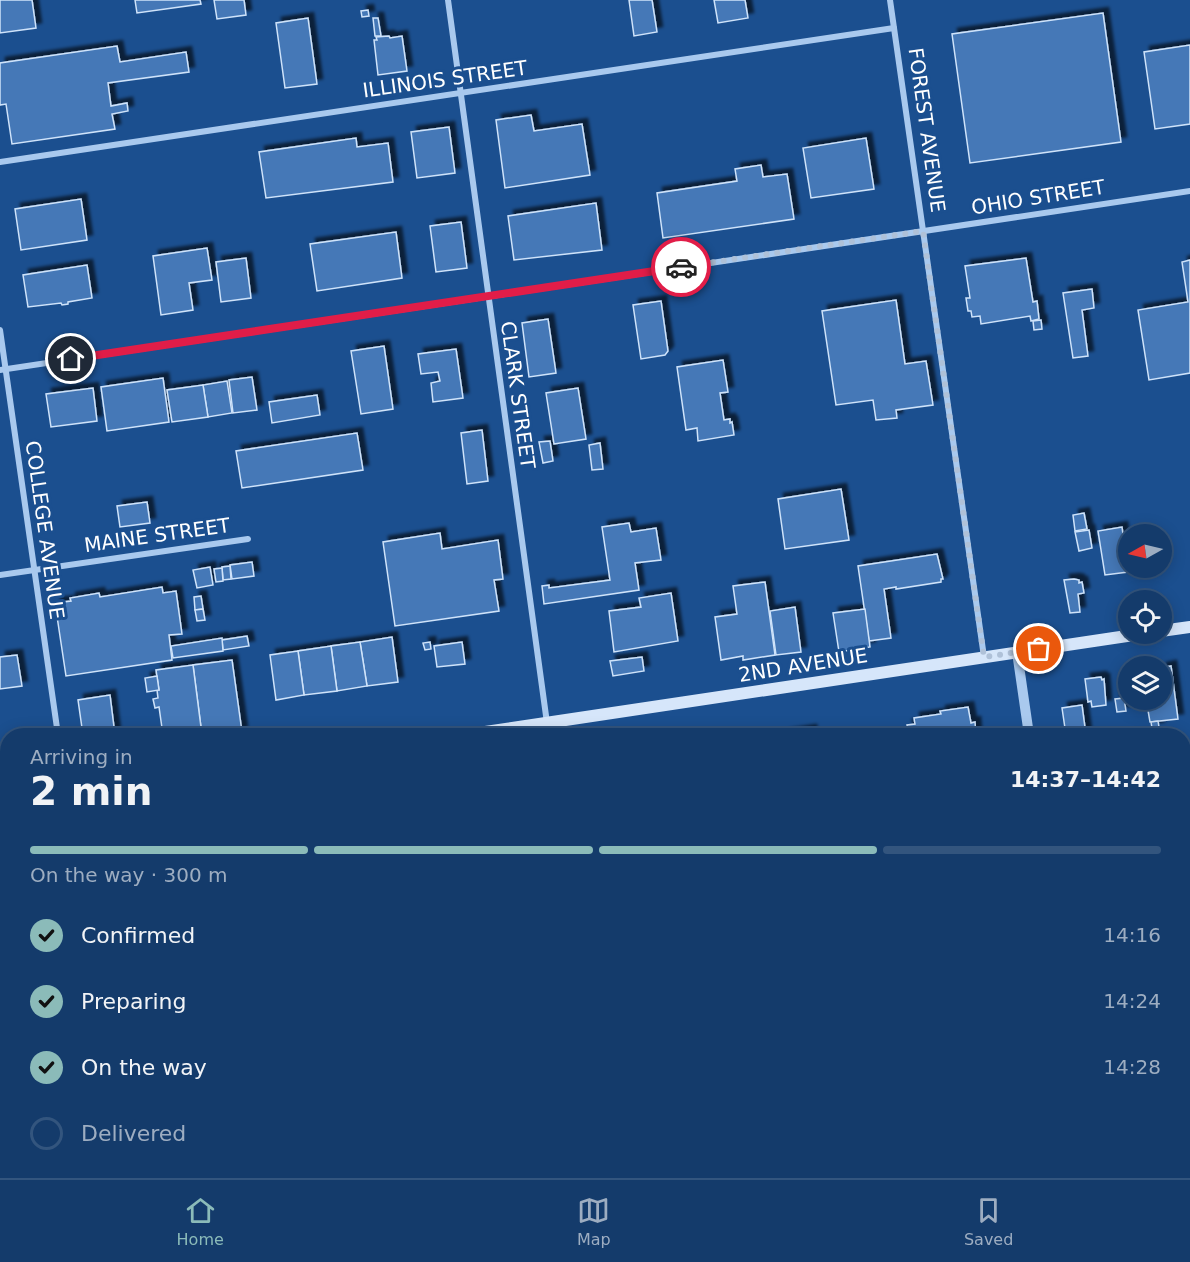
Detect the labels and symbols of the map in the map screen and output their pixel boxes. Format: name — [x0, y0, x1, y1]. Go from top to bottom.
street label: FOREST AVENUE — [904, 46, 950, 214]
street label: ILLINOIS STREET — [361, 55, 530, 102]
street label: OHIO STREET — [969, 174, 1107, 219]
courier — [651, 237, 711, 297]
street label: CLARK STREET — [496, 320, 540, 471]
pin — [45, 333, 96, 384]
street label: COLLEGE AVENUE — [21, 439, 69, 621]
street label: MAINE STREET — [82, 513, 232, 557]
north arrow — [1118, 524, 1172, 578]
pin — [1013, 623, 1064, 674]
street label: 2ND AVENUE — [737, 643, 869, 687]

